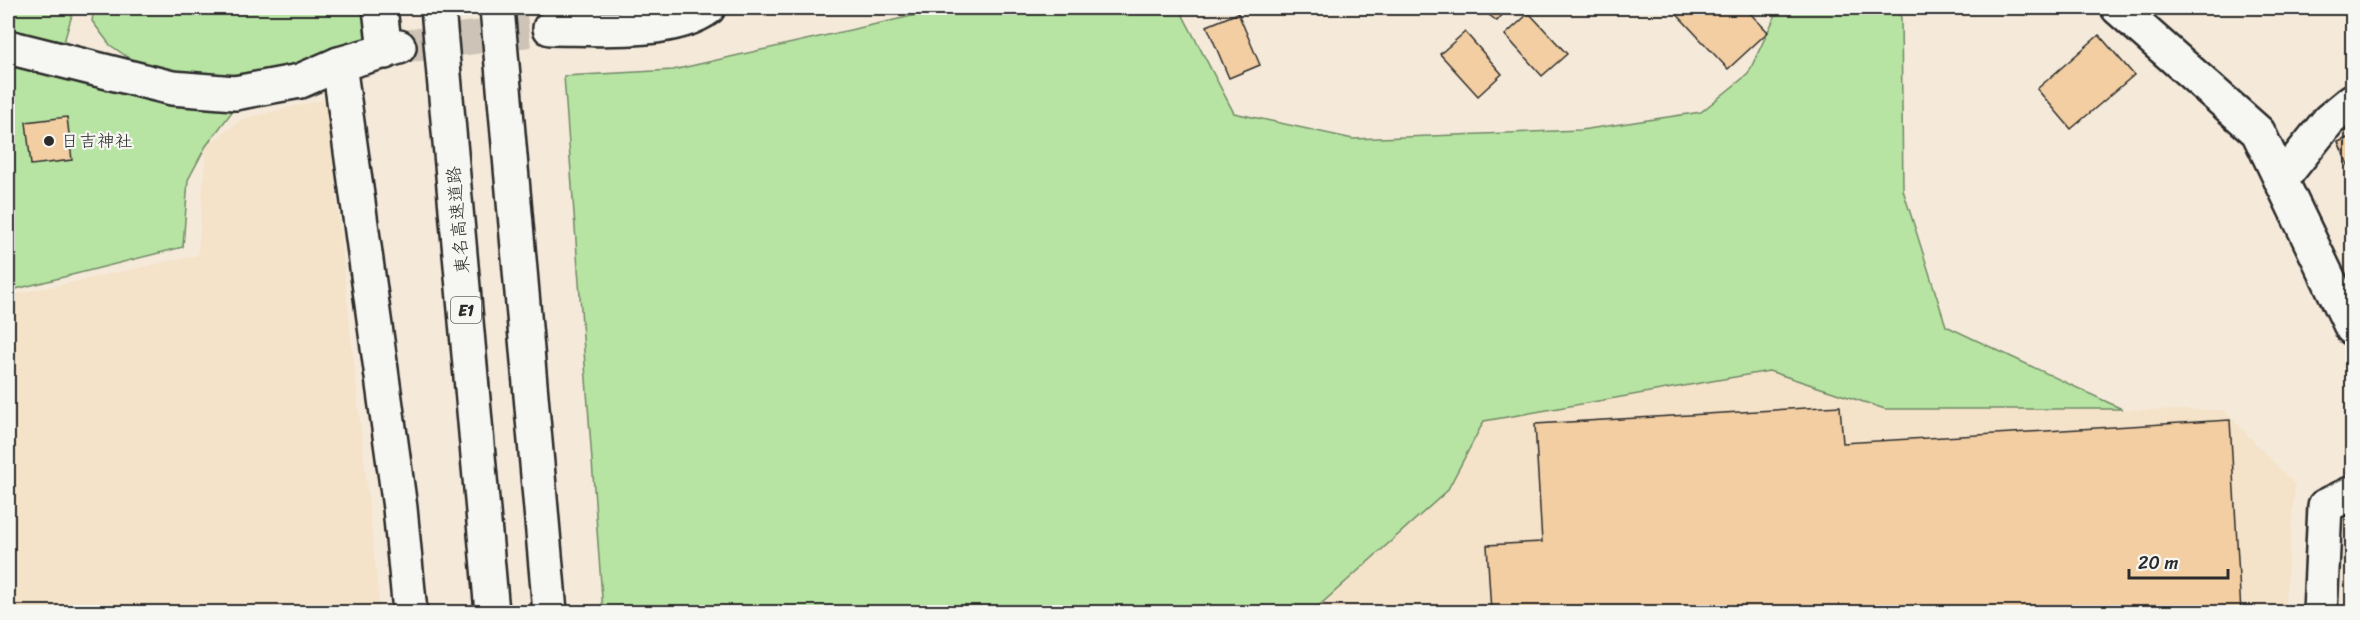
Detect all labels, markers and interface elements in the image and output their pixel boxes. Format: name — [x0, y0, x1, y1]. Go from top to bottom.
place label: 日吉神社 — [61, 125, 133, 157]
marker: 日吉神社 — [42, 134, 56, 148]
street label: 東名高速道路 — [437, 165, 479, 275]
road number: E1 — [451, 297, 481, 323]
scale bar — [2129, 542, 2228, 580]
text: 20 m — [2138, 547, 2178, 579]

